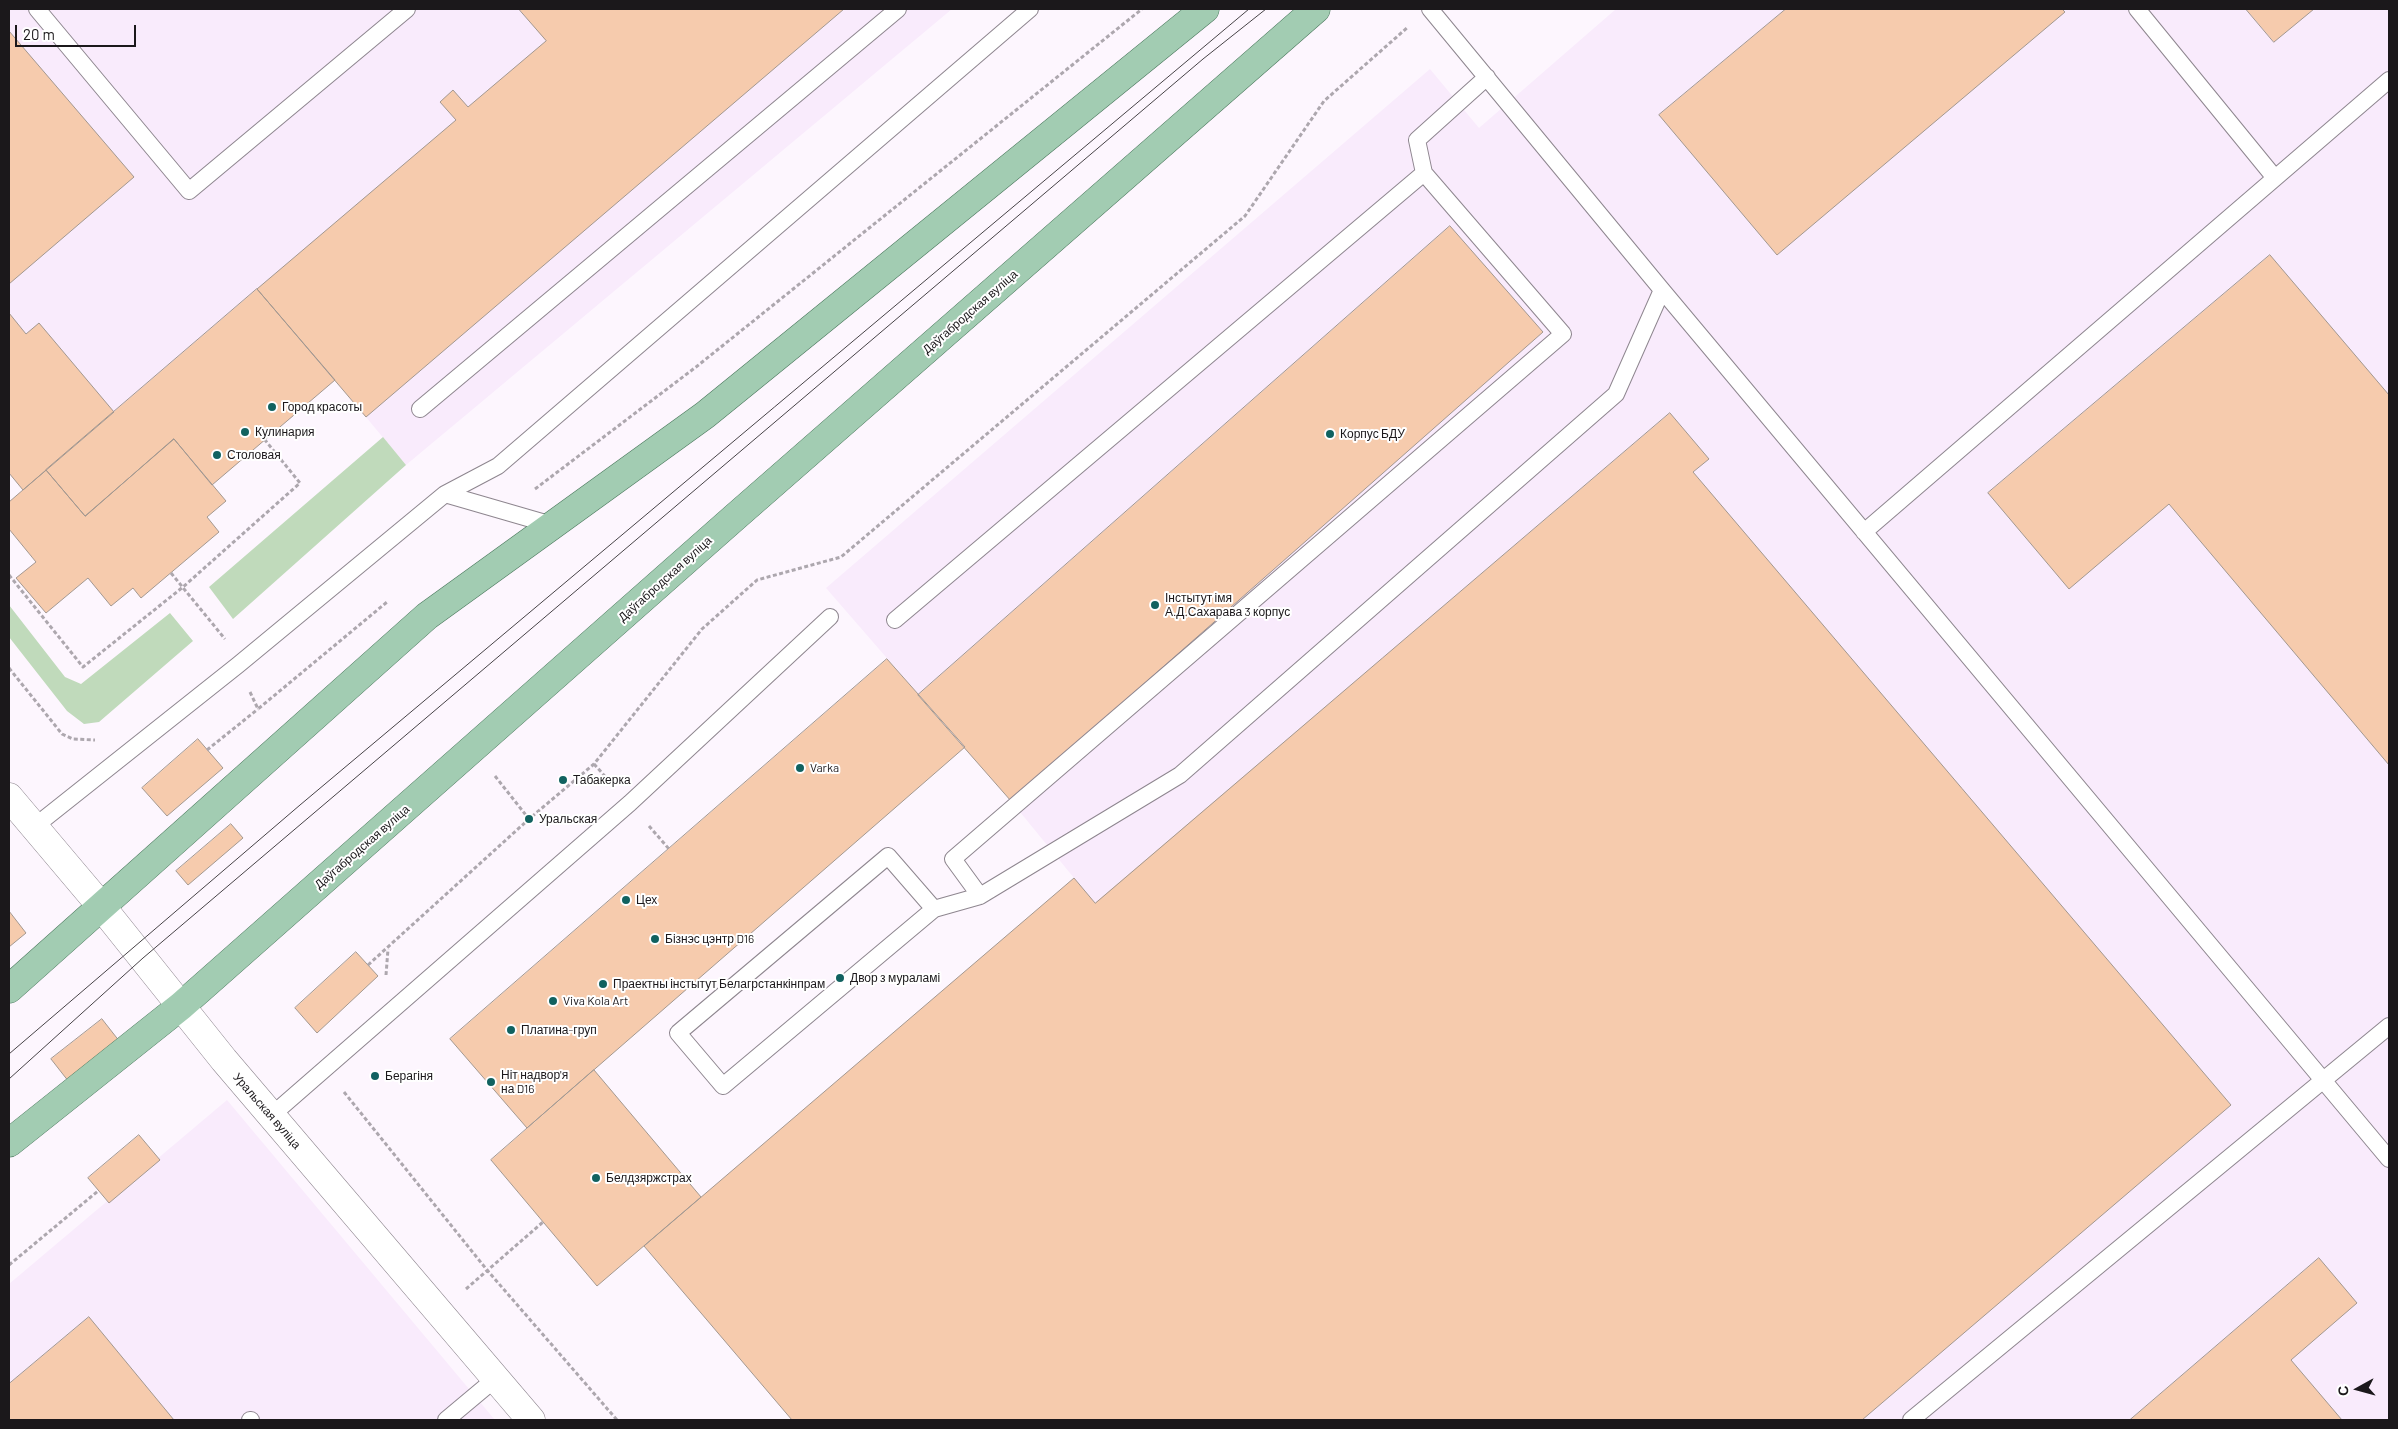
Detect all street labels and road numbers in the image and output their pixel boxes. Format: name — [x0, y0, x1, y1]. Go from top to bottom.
street label: Даўгабродская вуліца — [920, 267, 1020, 357]
street label: Даўгабродская вуліца — [615, 533, 715, 625]
street label: Даўгабродская вуліца — [312, 802, 412, 892]
street label: Уральская вуліца — [230, 1070, 304, 1152]

